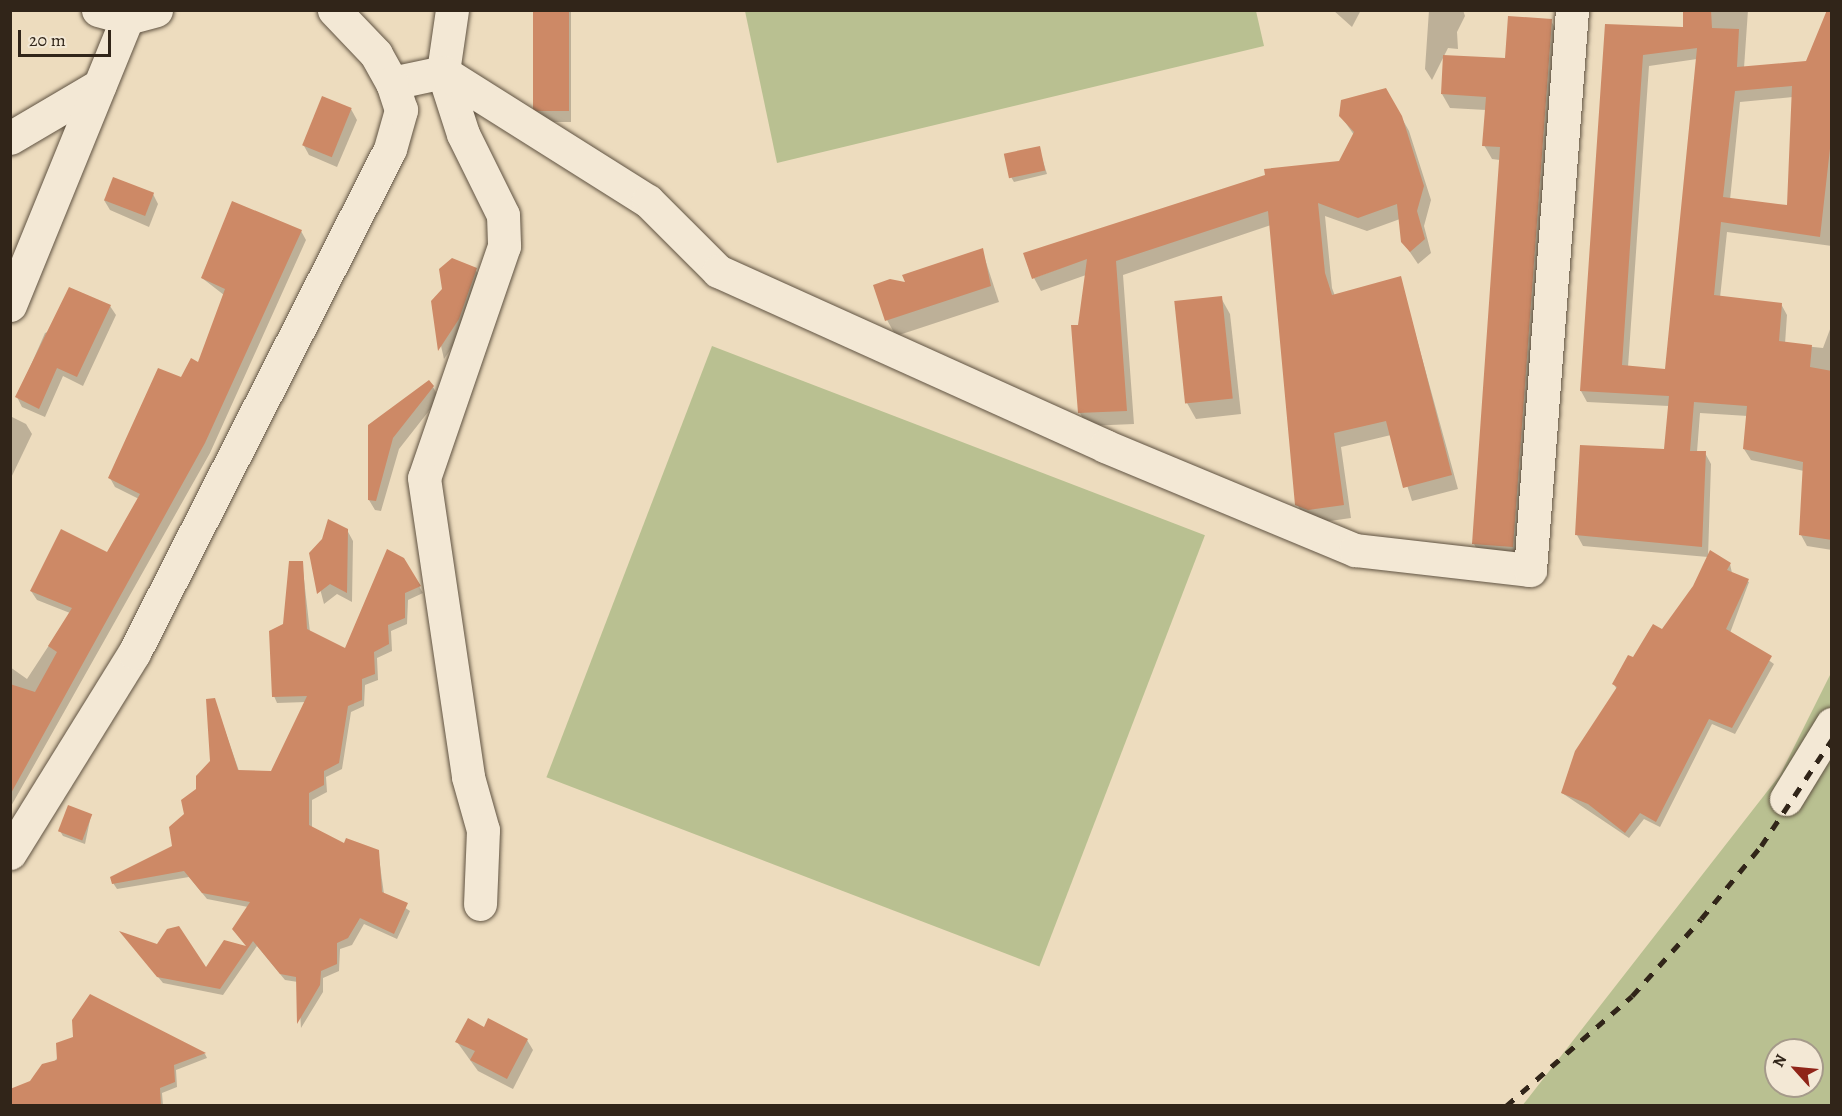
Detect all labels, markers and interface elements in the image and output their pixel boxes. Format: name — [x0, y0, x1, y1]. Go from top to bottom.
scale bar — [21, 18, 114, 56]
text: 20 m — [29, 28, 66, 52]
north arrow — [1764, 1038, 1824, 1098]
text: N — [1767, 1051, 1792, 1071]

